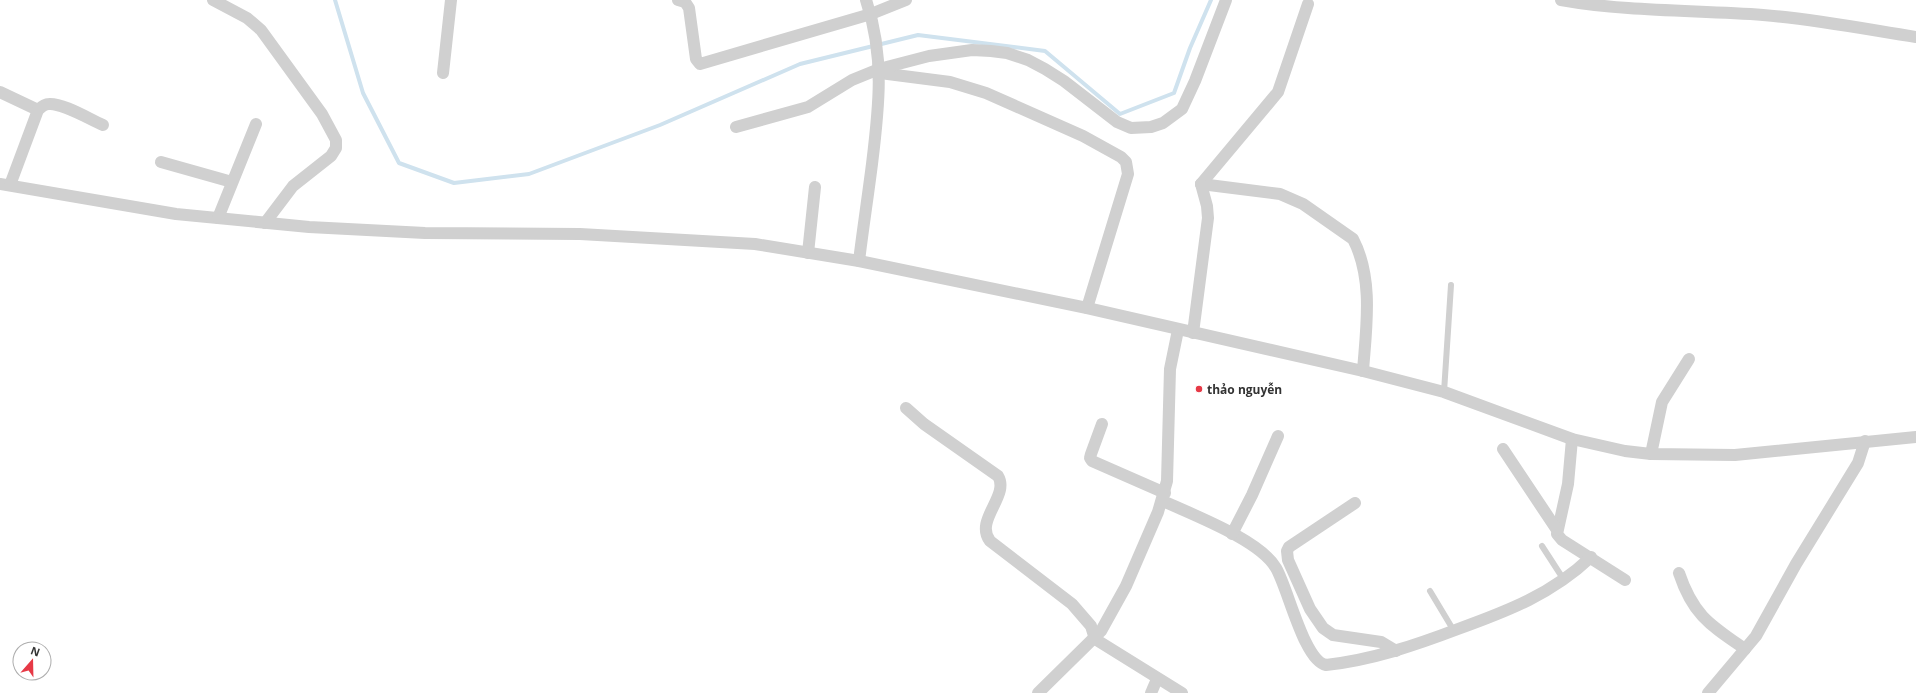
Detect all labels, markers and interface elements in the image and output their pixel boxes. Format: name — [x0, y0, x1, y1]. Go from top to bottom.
place label: thảo nguyễn — [1207, 381, 1282, 398]
marker: thảo nguyễn — [1194, 384, 1204, 394]
north arrow — [12, 641, 52, 681]
text: N — [29, 643, 42, 660]

